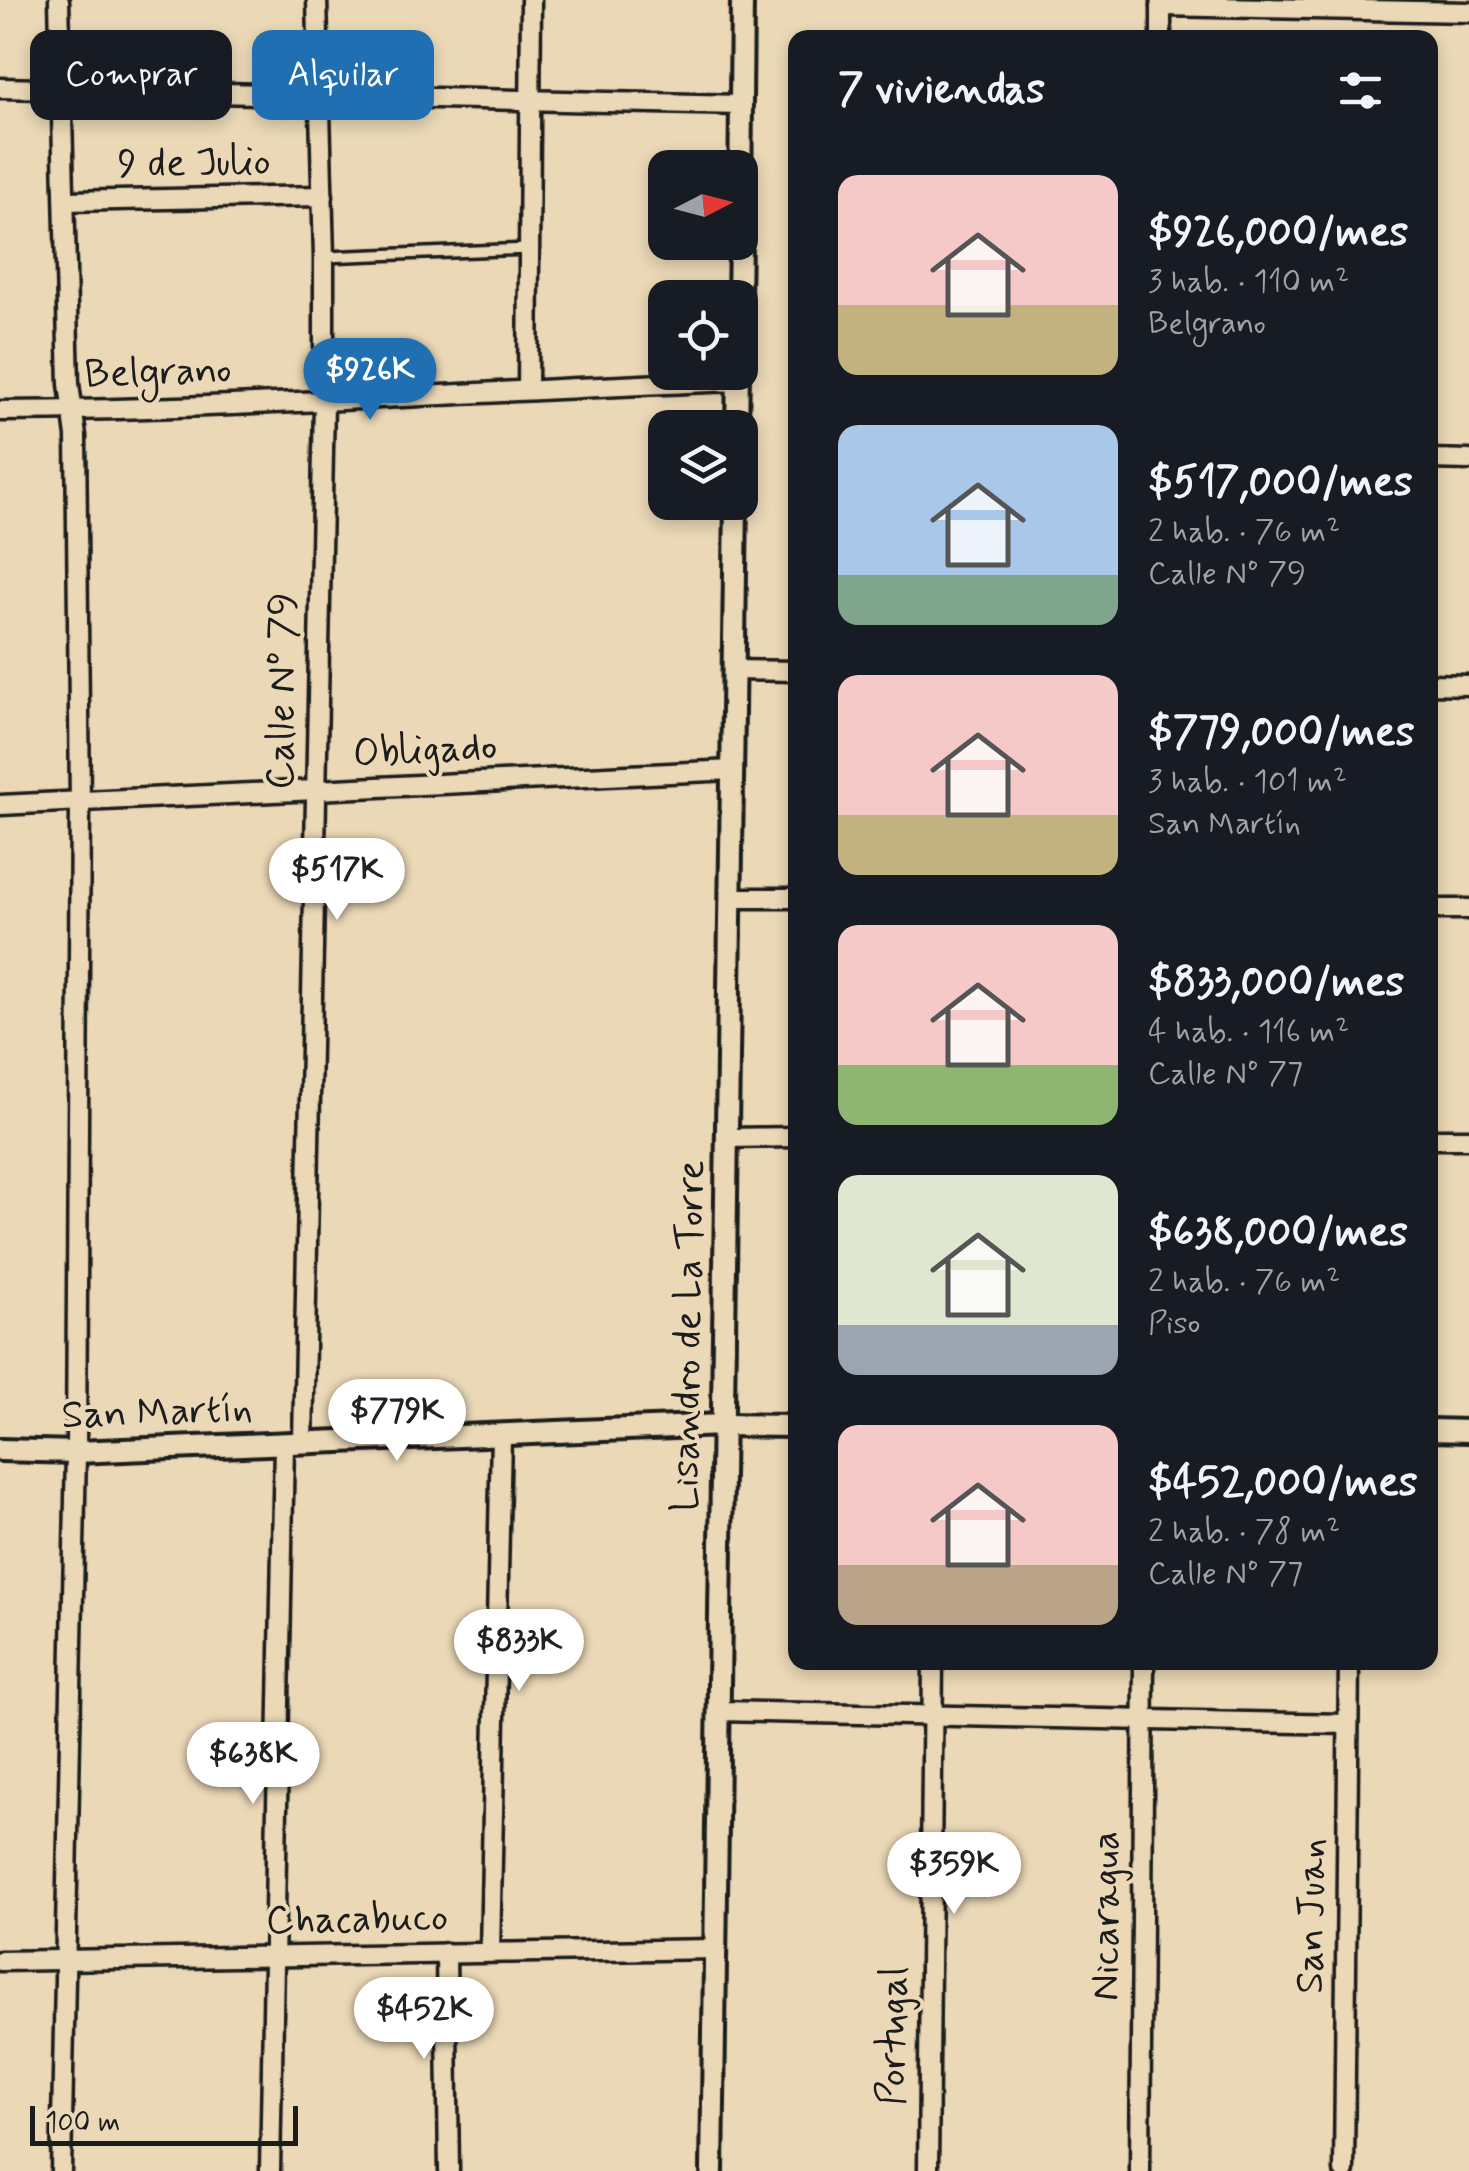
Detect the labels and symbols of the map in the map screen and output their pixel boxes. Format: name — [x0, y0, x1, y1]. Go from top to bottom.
street label: 9 de Julio — [117, 137, 271, 191]
north arrow — [648, 150, 758, 260]
pin: $926K — [300, 338, 440, 423]
street label: Belgrano — [84, 344, 233, 405]
street label: Calle Nº 79 — [255, 592, 311, 790]
street label: Obligado — [352, 721, 498, 781]
pin: $517K — [267, 838, 407, 923]
street label: Lisandro de La Torre — [660, 1160, 718, 1512]
pin: $779K — [327, 1379, 467, 1464]
street label: San Martín — [61, 1384, 253, 1442]
pin: $833K — [449, 1609, 589, 1694]
pin: $638K — [183, 1722, 323, 1807]
street label: Nicaragua — [1081, 1831, 1133, 2001]
pin: $359K — [884, 1832, 1024, 1917]
street label: San Juan — [1285, 1838, 1339, 1994]
street label: Chacabuco — [265, 1892, 449, 1948]
street label: Portugal — [867, 1966, 921, 2106]
pin: $452K — [354, 1977, 494, 2062]
scale bar — [30, 2101, 298, 2146]

